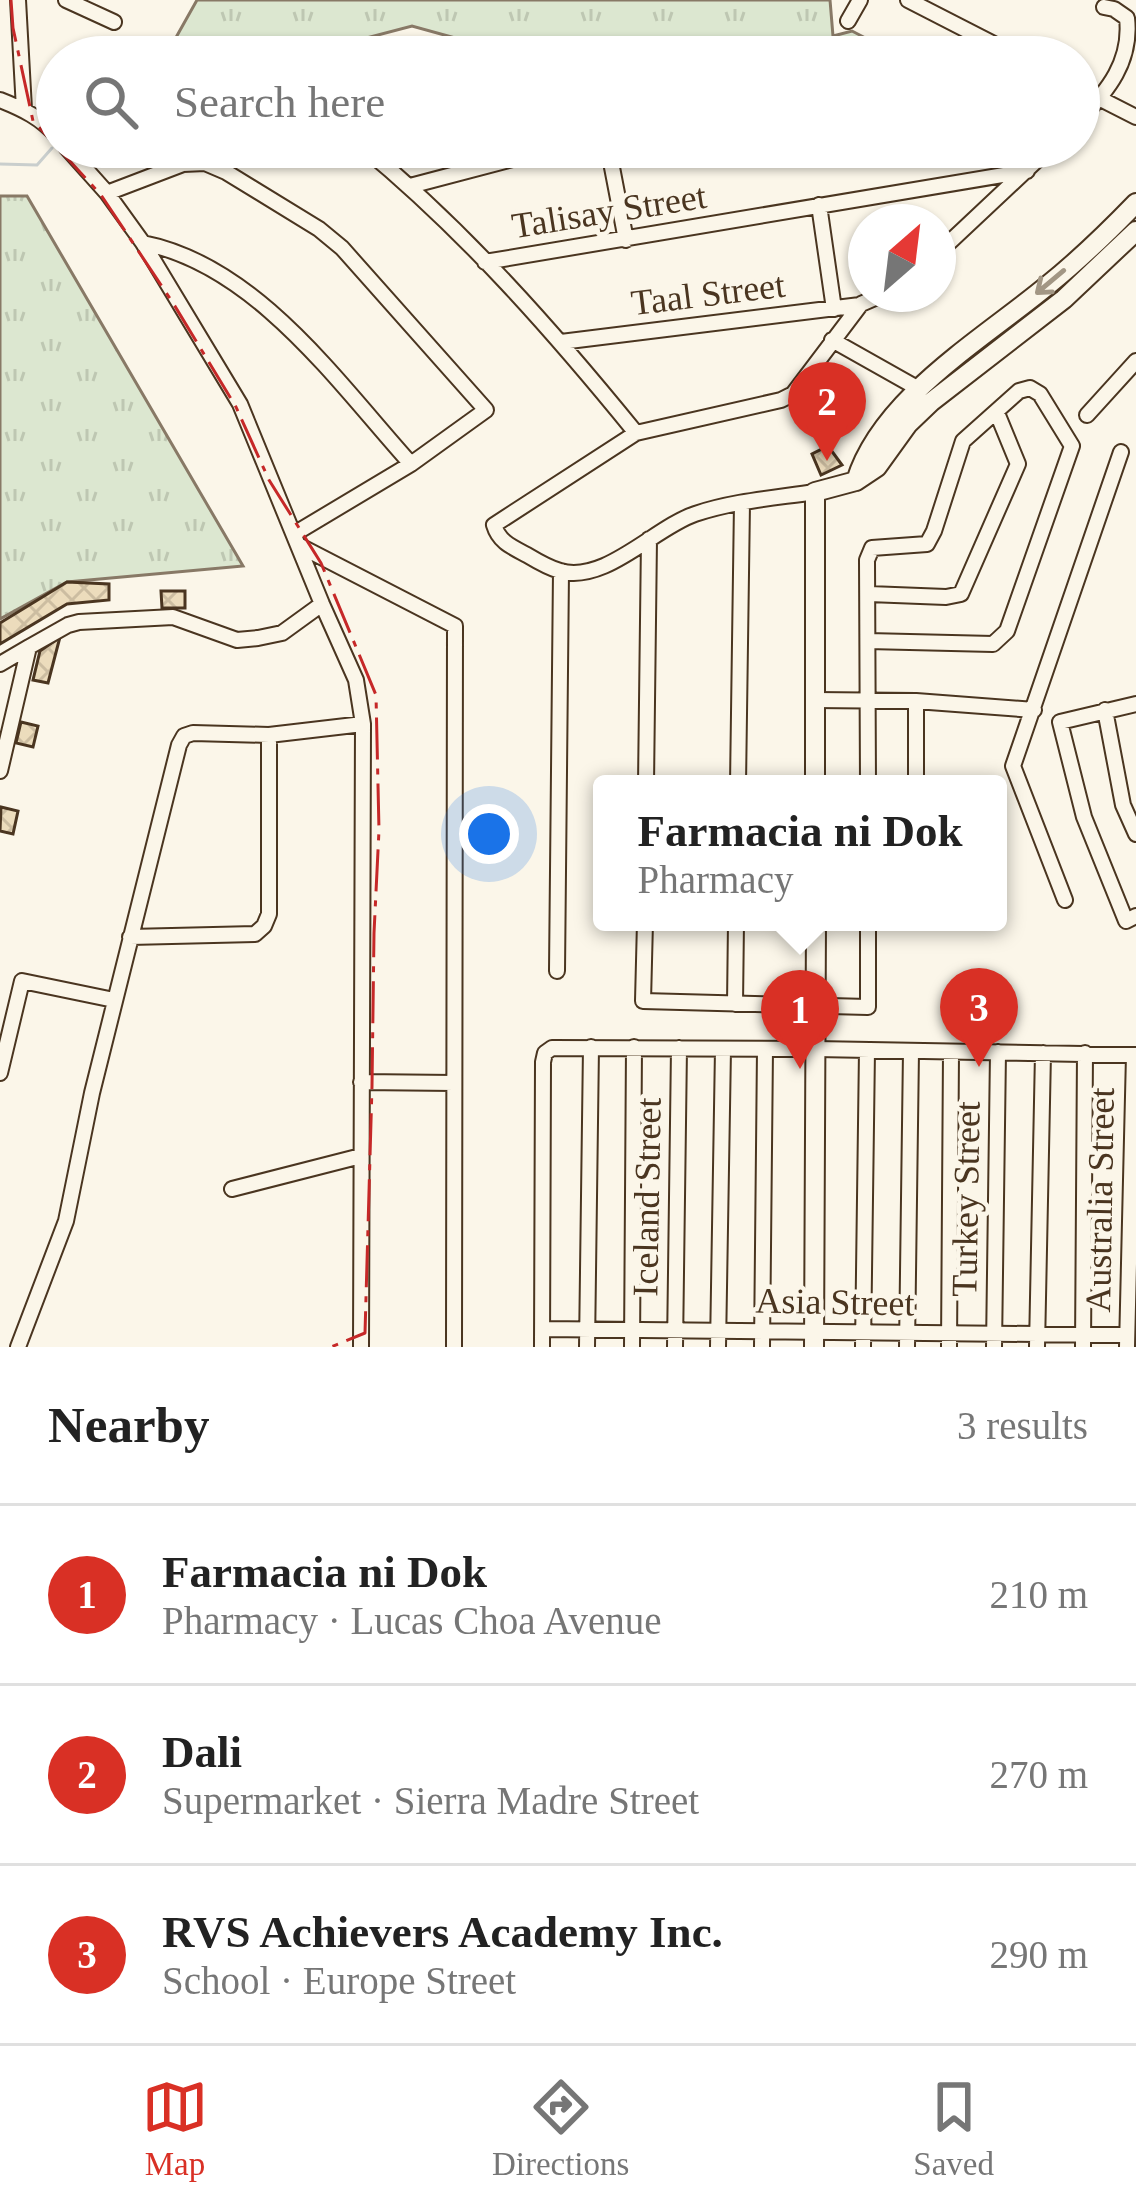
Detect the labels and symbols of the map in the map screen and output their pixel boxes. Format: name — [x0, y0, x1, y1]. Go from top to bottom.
street label: Talisay Street — [509, 176, 709, 246]
north arrow — [848, 204, 956, 312]
street label: Taal Street — [629, 265, 787, 323]
one-way arrow — [1035, 268, 1066, 296]
pin: 2 — [788, 362, 866, 461]
your location — [459, 804, 519, 864]
pin: 3 — [940, 968, 1018, 1067]
pin: 1 — [761, 970, 839, 1069]
street label: Australia Street — [1078, 1087, 1122, 1313]
street label: Iceland Street — [625, 1097, 669, 1297]
street label: Turkey Street — [944, 1101, 988, 1297]
street label: Asia Street — [755, 1281, 915, 1323]

